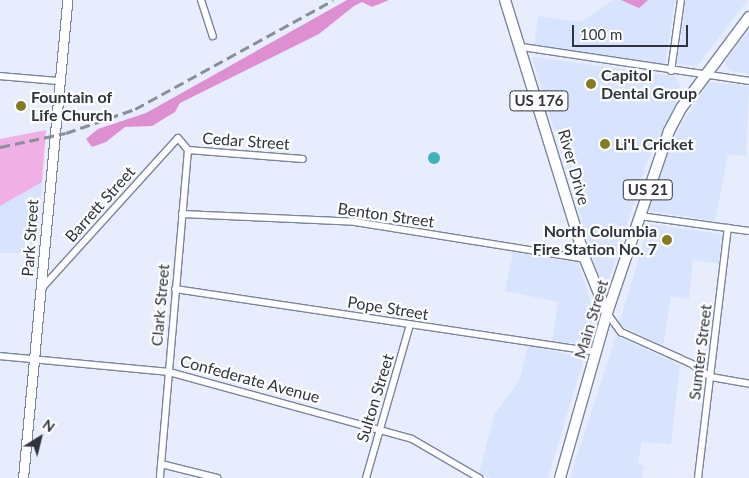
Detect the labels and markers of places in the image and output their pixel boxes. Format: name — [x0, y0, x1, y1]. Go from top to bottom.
place label: Capitol Dental Group — [601, 65, 697, 103]
marker: Capitol Dental Group — [585, 78, 597, 90]
place label: Fountain of Life Church — [31, 87, 112, 125]
marker: Fountain of Life Church — [15, 100, 27, 112]
place label: Li'L Cricket — [615, 134, 694, 154]
marker: Li'L Cricket — [599, 138, 611, 150]
place label: North Columbia Fire Station No. 7 — [533, 221, 657, 259]
marker: North Columbia Fire Station No. 7 — [661, 234, 673, 246]

